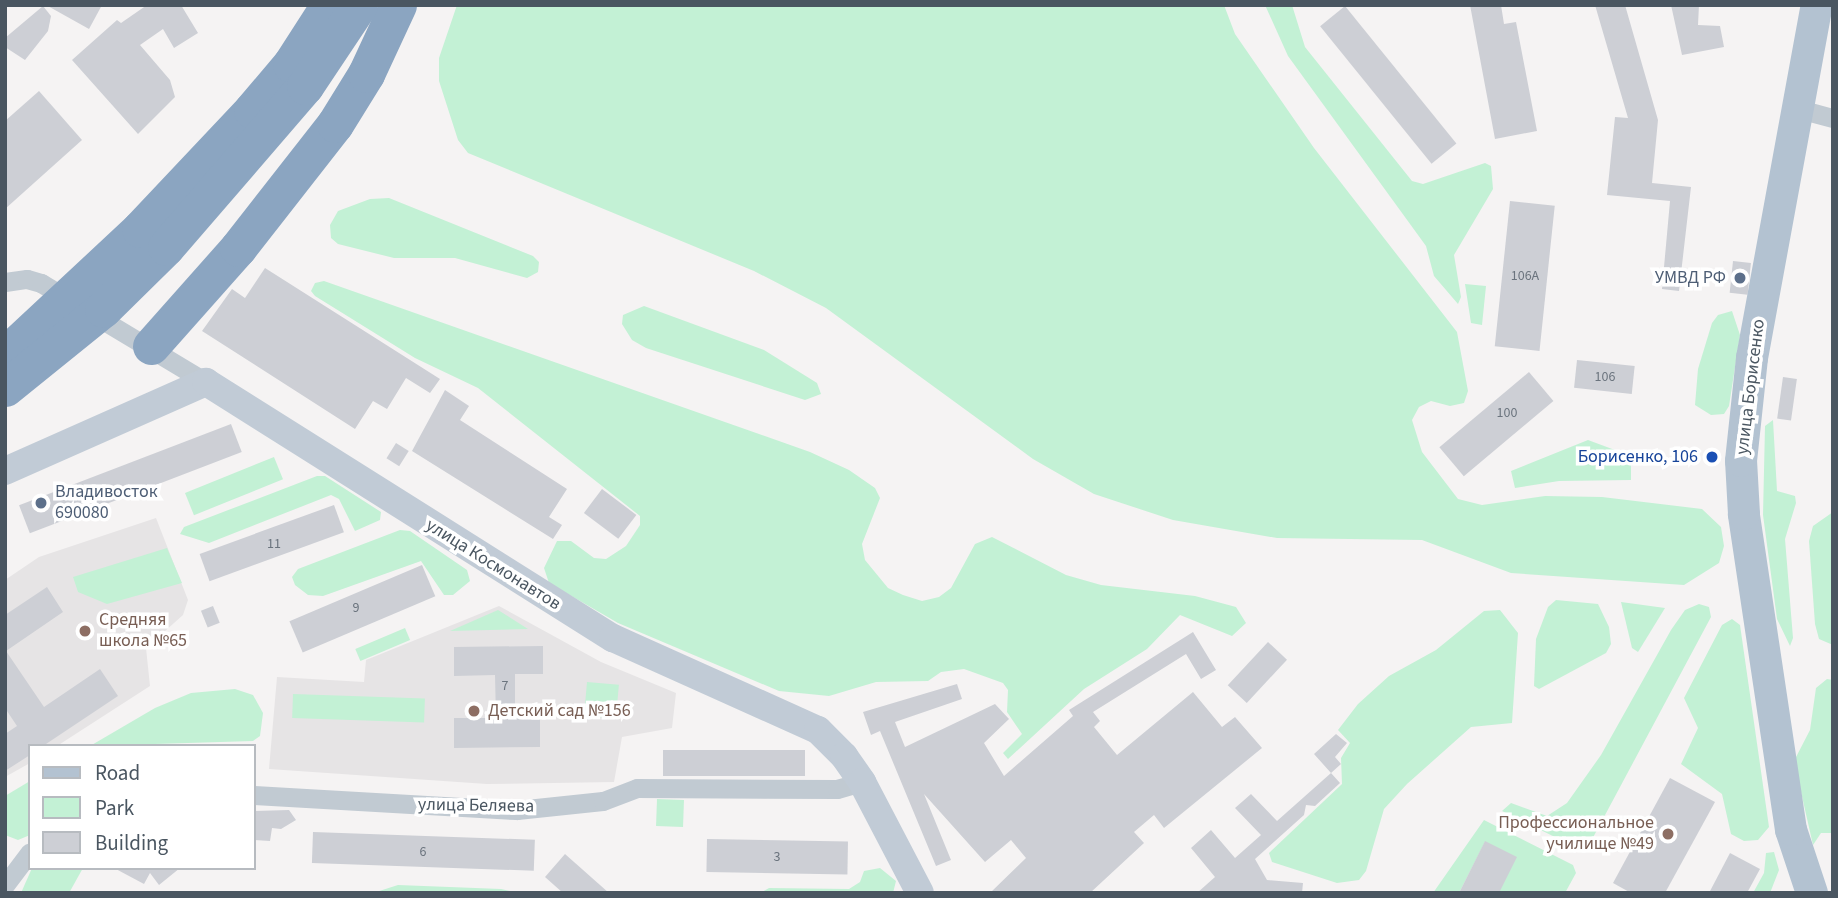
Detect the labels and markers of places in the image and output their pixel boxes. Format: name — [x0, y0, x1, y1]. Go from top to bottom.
place label: УМВД РФ — [1655, 267, 1726, 289]
marker: УМВД РФ — [1732, 270, 1748, 286]
place label: Борисенко, 106 — [1578, 446, 1698, 468]
marker: Борисенко, 106 — [1704, 449, 1720, 465]
place label: Владивосток 690080 — [55, 482, 158, 524]
marker: Владивосток 690080 — [33, 495, 49, 511]
place label: Средняя школа №65 — [99, 610, 187, 652]
marker: Средняя школа №65 — [77, 623, 93, 639]
place label: Детский сад №156 — [488, 700, 631, 722]
marker: Детский сад №156 — [466, 703, 482, 719]
place label: Профессиональное училище №49 — [1498, 813, 1654, 856]
marker: Профессиональное училище №49 — [1660, 826, 1676, 842]

